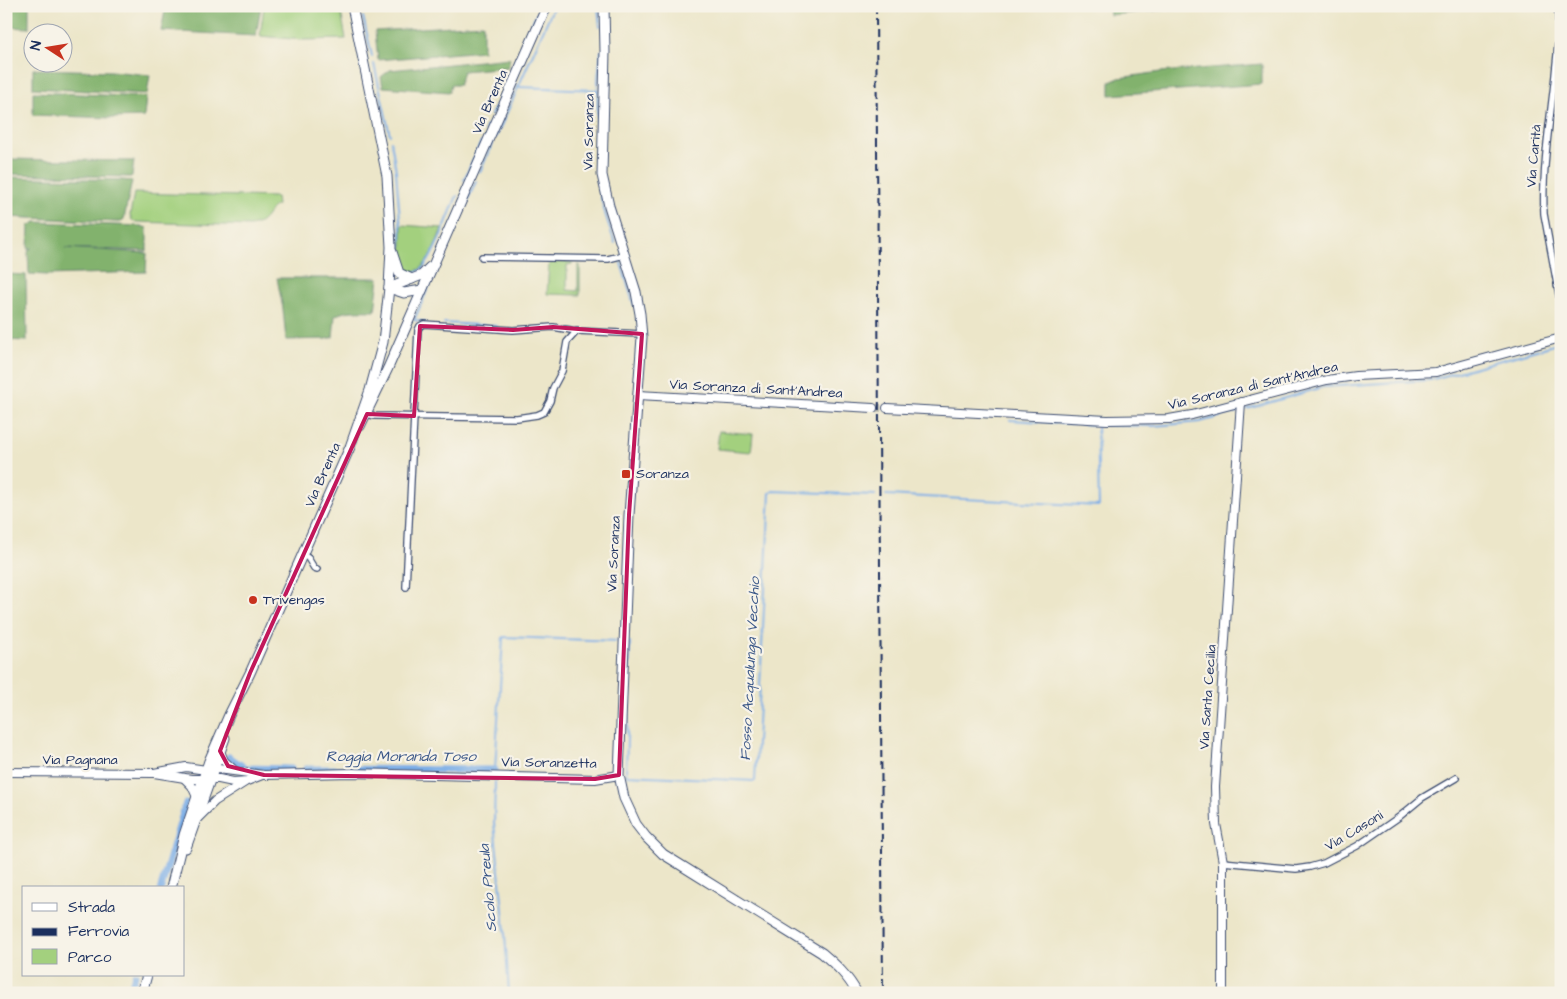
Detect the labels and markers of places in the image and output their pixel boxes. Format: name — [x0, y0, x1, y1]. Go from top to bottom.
place label: Soranza — [636, 464, 689, 484]
marker: Soranza — [620, 468, 632, 480]
place label: Trivengas — [263, 590, 325, 610]
marker: Trivengas — [247, 594, 259, 606]

